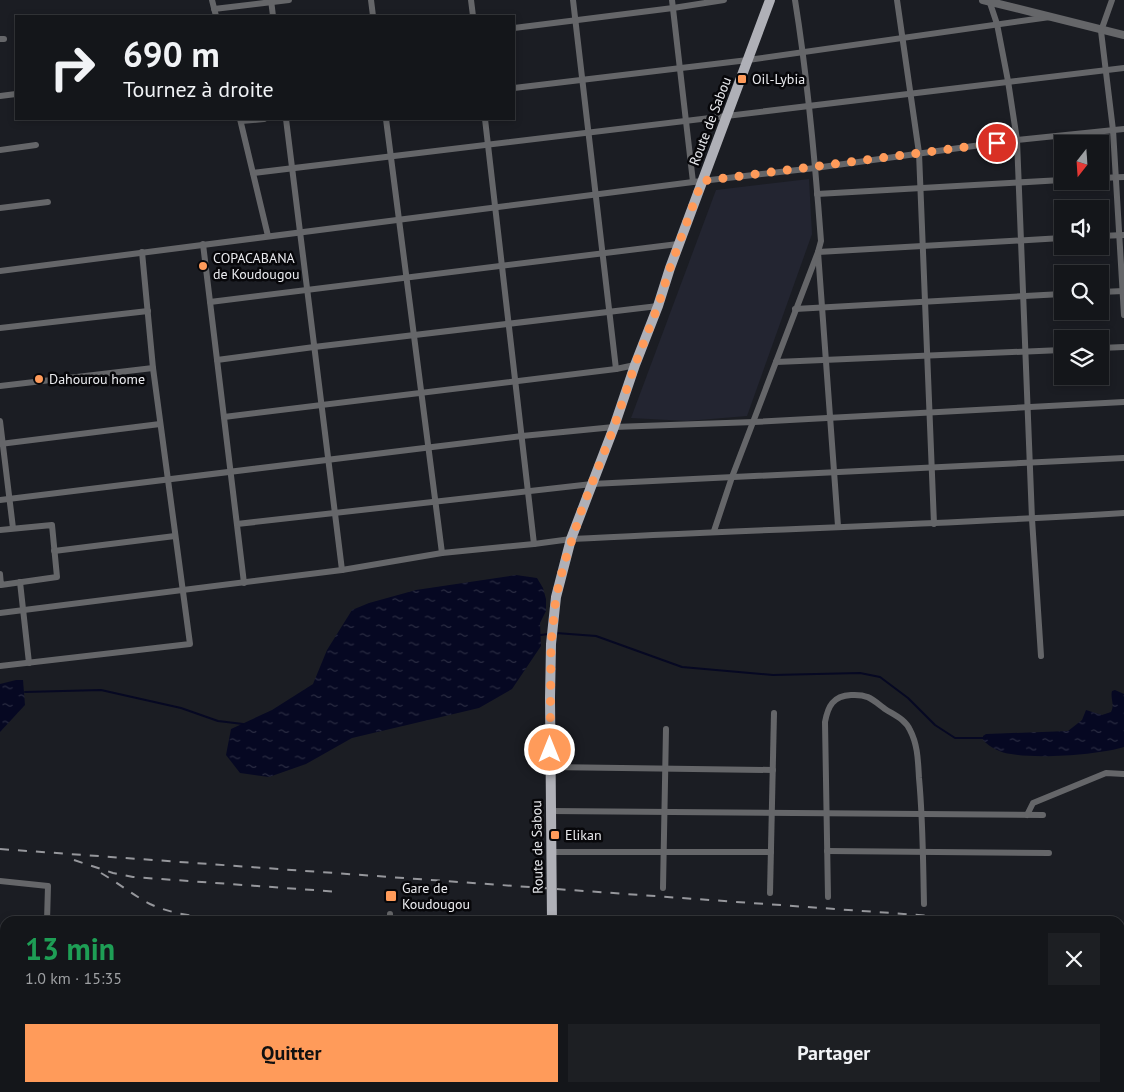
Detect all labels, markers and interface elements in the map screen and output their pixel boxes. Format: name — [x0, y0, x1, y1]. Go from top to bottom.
text: 690 m — [123, 31, 220, 77]
icon: right — [40, 35, 105, 100]
place label: Oil-Lybia — [752, 70, 805, 88]
marker: Oil-Lybia — [736, 73, 748, 85]
street label: Route de Sabou — [685, 74, 735, 168]
text: Tournez à droite — [123, 75, 274, 103]
pin — [976, 122, 1018, 164]
icon: arrive — [983, 129, 1011, 157]
north arrow — [1054, 135, 1109, 190]
map controls — [1054, 135, 1109, 385]
button: sound — [1054, 200, 1109, 255]
place label: COPACABANA de Koudougou — [213, 249, 299, 283]
marker: COPACABANA de Koudougou — [197, 260, 209, 272]
button: search — [1054, 265, 1109, 320]
button: layers — [1054, 330, 1109, 385]
place label: Dahourou home — [49, 370, 145, 388]
marker: Dahourou home — [33, 373, 45, 385]
position arrow — [523, 723, 575, 775]
street label: Route de Sabou — [527, 800, 547, 894]
place label: Elikan — [565, 826, 602, 844]
marker: Elikan — [549, 829, 561, 841]
place label: Gare de Koudougou — [402, 879, 470, 913]
marker: Gare de Koudougou — [384, 889, 398, 903]
text: 13 min — [25, 929, 115, 968]
button: close — [1048, 933, 1100, 985]
text: 1.0 km · 15:35 — [25, 968, 122, 988]
button: Quitter — [25, 1024, 558, 1082]
button: Partager — [568, 1024, 1100, 1082]

